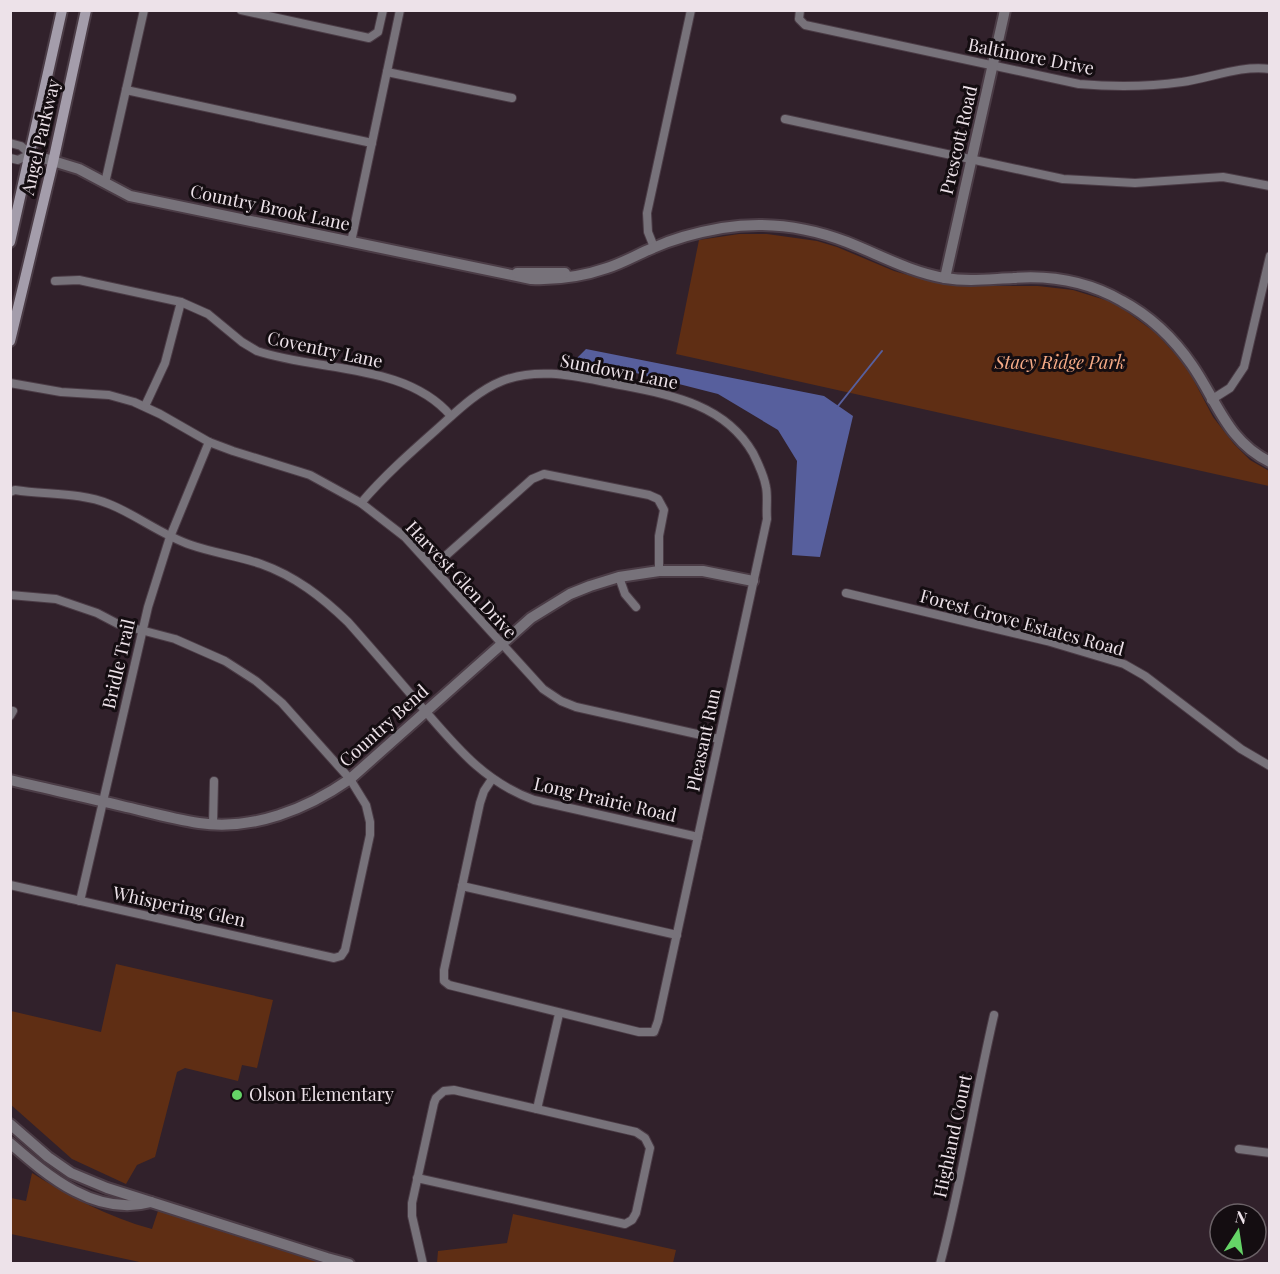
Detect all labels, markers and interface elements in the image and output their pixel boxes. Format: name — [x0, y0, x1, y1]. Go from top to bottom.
street label: Baltimore Drive — [966, 32, 1096, 80]
street label: Angel Parkway — [15, 76, 65, 198]
street label: Prescott Road — [934, 82, 982, 197]
street label: Country Brook Lane — [188, 178, 352, 236]
street label: Coventry Lane — [265, 325, 385, 373]
street label: Sundown Lane — [558, 348, 680, 394]
park label: Stacy Ridge Park — [994, 350, 1125, 374]
street label: Harvest Glen Drive — [401, 515, 523, 643]
street label: Forest Grove Estates Road — [917, 583, 1128, 661]
street label: Bridle Trail — [96, 616, 140, 711]
street label: Country Bend — [334, 678, 434, 772]
street label: Pleasant Run — [680, 686, 726, 793]
street label: Long Prairie Road — [532, 771, 679, 827]
street label: Whispering Glen — [110, 880, 248, 932]
street label: Highland Court — [927, 1071, 977, 1200]
place label: Olson Elementary — [249, 1082, 394, 1106]
marker: Olson Elementary — [230, 1088, 244, 1102]
north arrow — [1208, 1202, 1268, 1262]
text: N — [1233, 1205, 1249, 1228]

